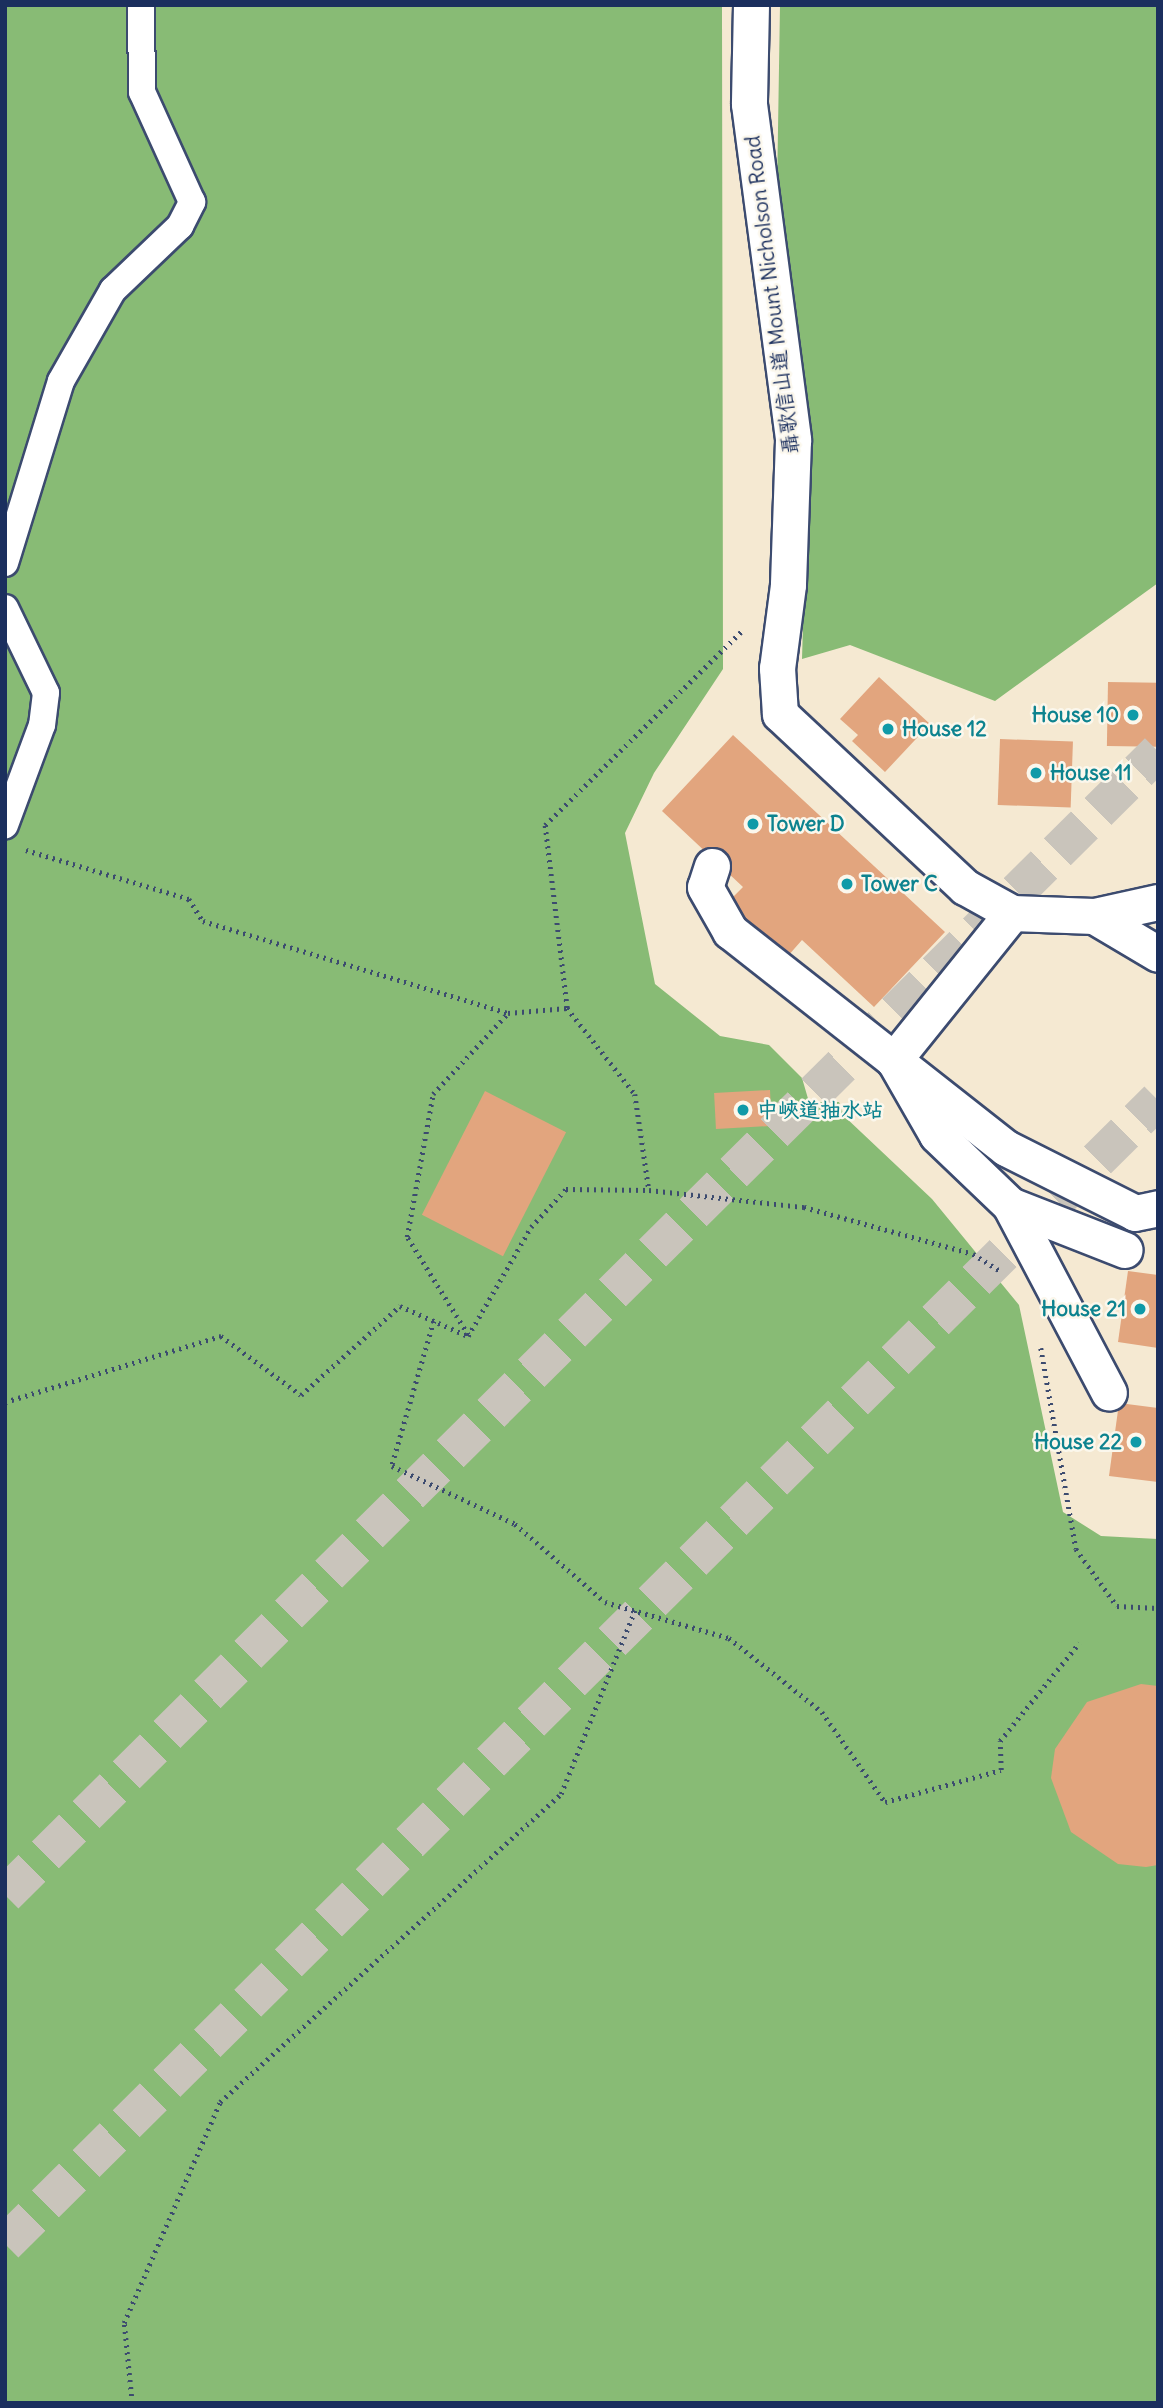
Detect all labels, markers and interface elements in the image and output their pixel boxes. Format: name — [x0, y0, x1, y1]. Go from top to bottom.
street label: 聶歌信山道 Mount Nicholson Road — [740, 134, 804, 456]
place label: House 10 — [1032, 702, 1119, 728]
marker: House 10 — [1125, 707, 1141, 723]
place label: House 12 — [902, 716, 987, 742]
marker: House 12 — [880, 721, 896, 737]
place label: House 11 — [1050, 760, 1132, 786]
marker: House 11 — [1028, 765, 1044, 781]
place label: Tower D — [767, 811, 845, 837]
marker: Tower D — [745, 816, 761, 832]
place label: Tower C — [861, 871, 938, 897]
marker: Tower C — [839, 876, 855, 892]
place label: 中峽道抽水站 — [757, 1097, 883, 1123]
marker: 中峽道抽水站 — [735, 1102, 751, 1118]
place label: House 21 — [1041, 1296, 1126, 1322]
marker: House 21 — [1132, 1301, 1148, 1317]
place label: House 22 — [1034, 1429, 1122, 1455]
marker: House 22 — [1128, 1434, 1144, 1450]

